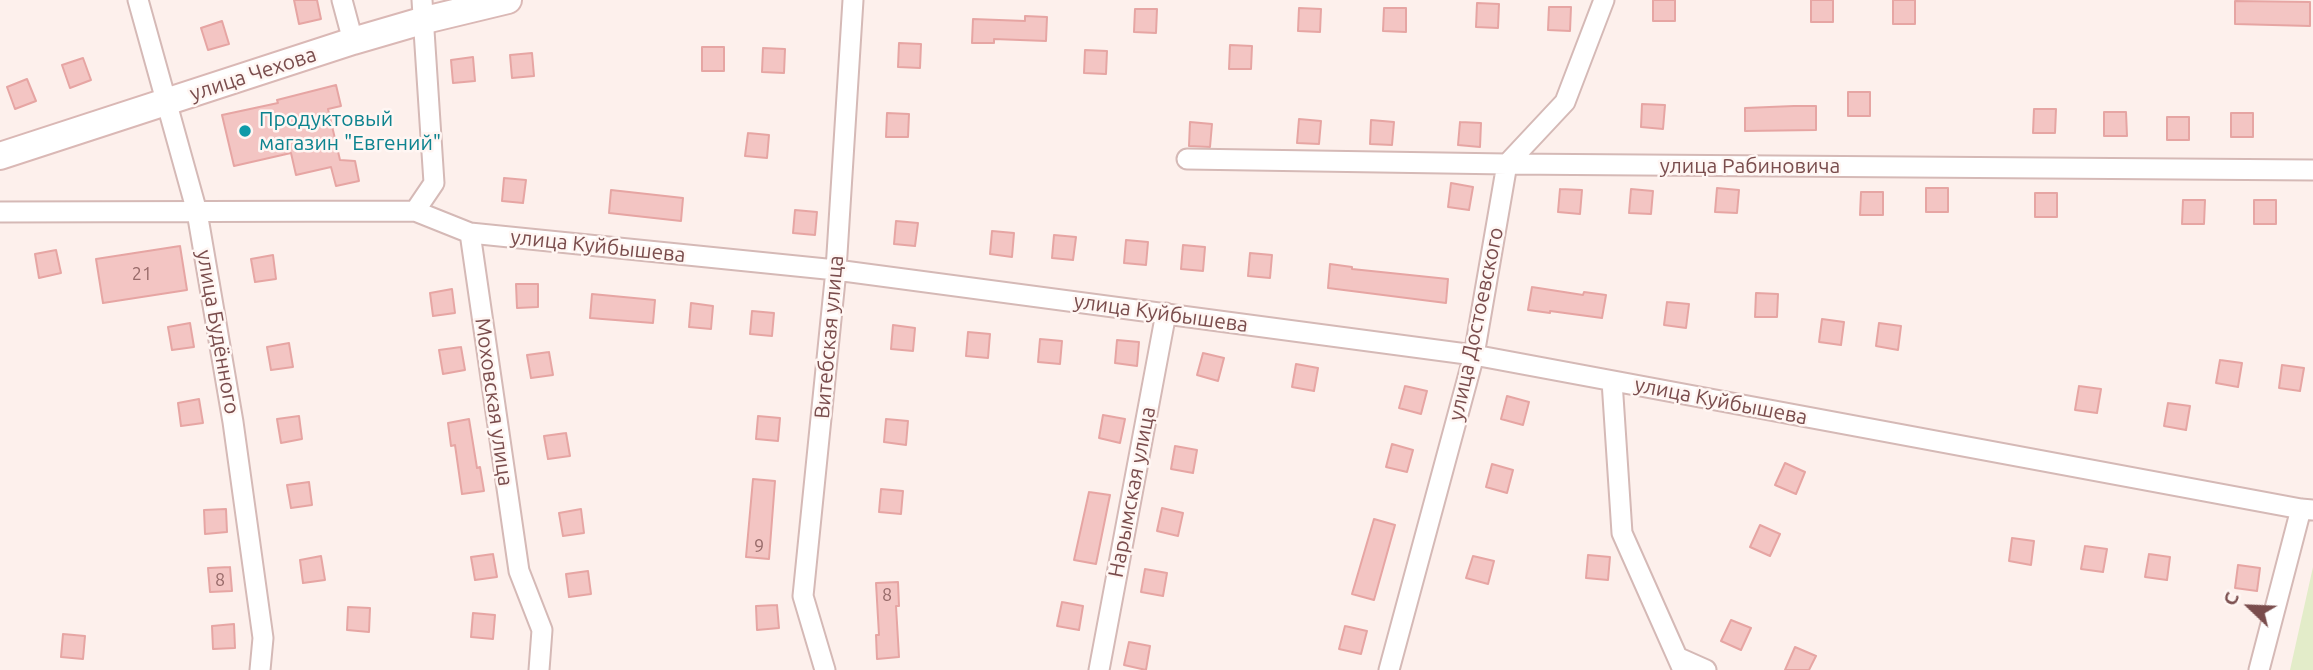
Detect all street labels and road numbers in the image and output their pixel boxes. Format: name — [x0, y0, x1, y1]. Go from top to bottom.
street label: улица Чехова — [186, 42, 320, 106]
street label: улица Рабиновича — [1660, 153, 1840, 179]
street label: улица Куйбышева — [509, 224, 687, 268]
street label: улица Достоевского — [1443, 225, 1509, 423]
street label: улица Будённого — [191, 248, 245, 416]
street label: Витебская улица — [809, 254, 849, 420]
street label: улица Куйбышева — [1072, 288, 1250, 338]
street label: Моховская улица — [470, 316, 518, 488]
street label: улица Куйбышева — [1632, 372, 1810, 430]
street label: Нарымская улица — [1103, 404, 1161, 580]

